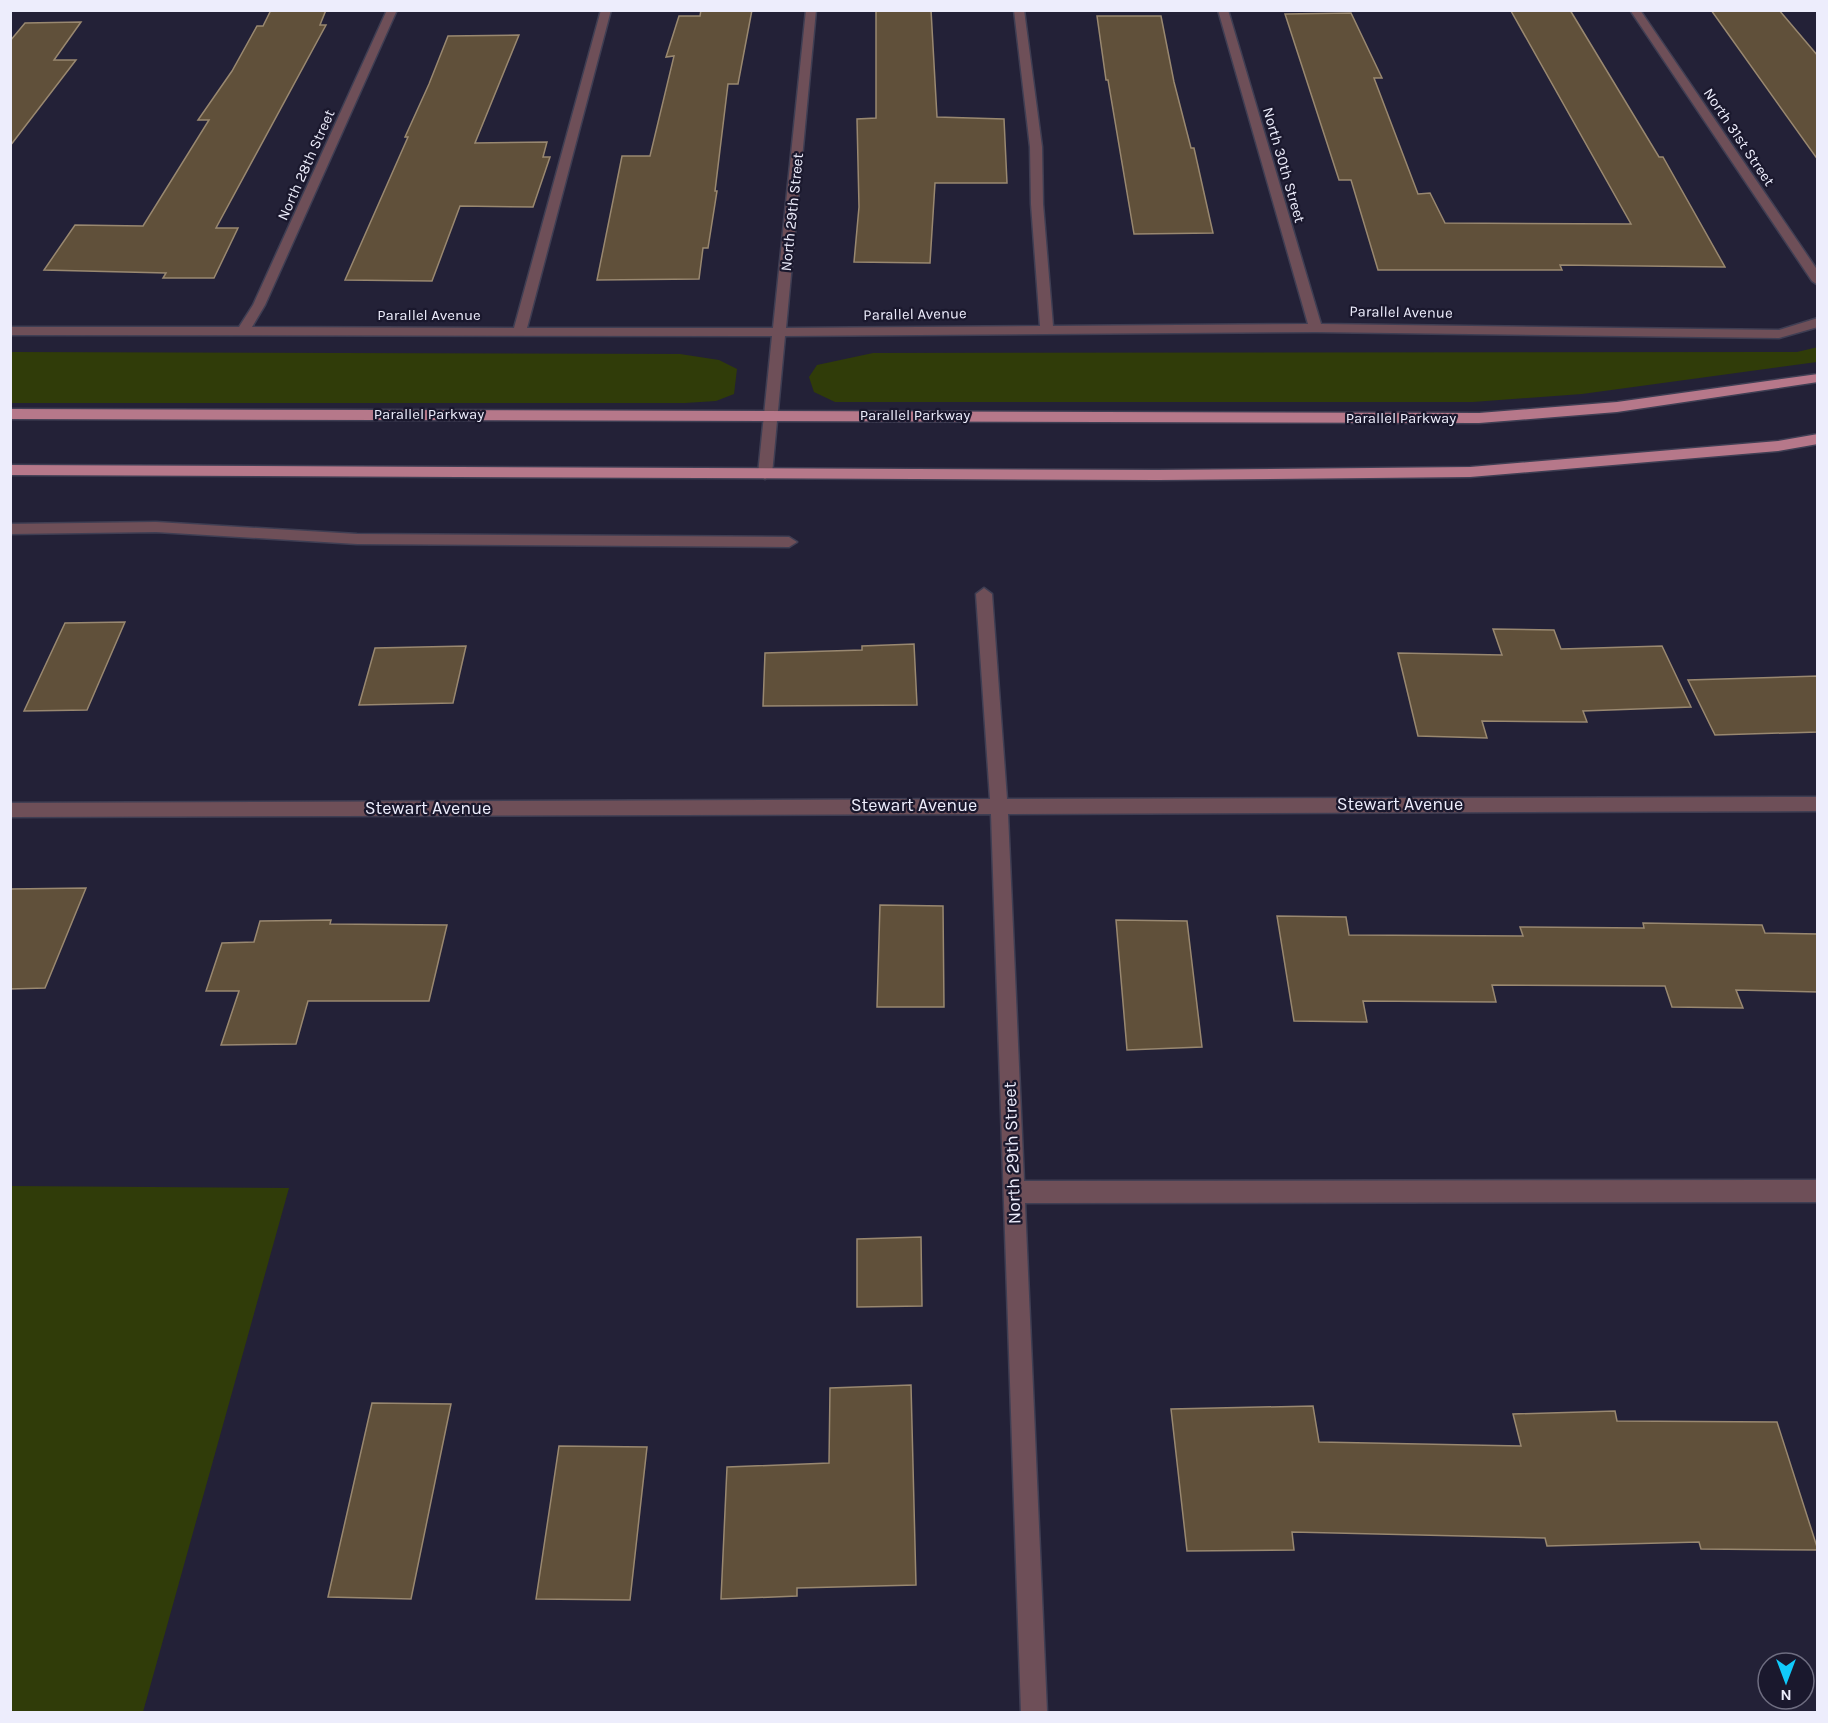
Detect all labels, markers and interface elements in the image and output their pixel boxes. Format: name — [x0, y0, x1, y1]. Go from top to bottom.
street label: North 31st Street — [1700, 85, 1779, 190]
street label: North 30th Street — [1259, 105, 1309, 225]
street label: North 28th Street — [273, 106, 339, 223]
street label: North 29th Street — [777, 152, 807, 272]
street label: Parallel Avenue — [1349, 302, 1453, 322]
street label: Parallel Avenue — [863, 304, 967, 324]
street label: Parallel Avenue — [377, 306, 481, 324]
street label: Parallel Parkway — [374, 405, 484, 423]
street label: Parallel Parkway — [860, 406, 970, 424]
street label: Parallel Parkway — [1346, 409, 1456, 427]
street label: Stewart Avenue — [1337, 793, 1463, 815]
street label: Stewart Avenue — [851, 794, 977, 816]
street label: Stewart Avenue — [365, 797, 491, 819]
street label: North 29th Street — [999, 1081, 1025, 1225]
north arrow — [1756, 1651, 1816, 1711]
text: N — [1780, 1686, 1792, 1705]

